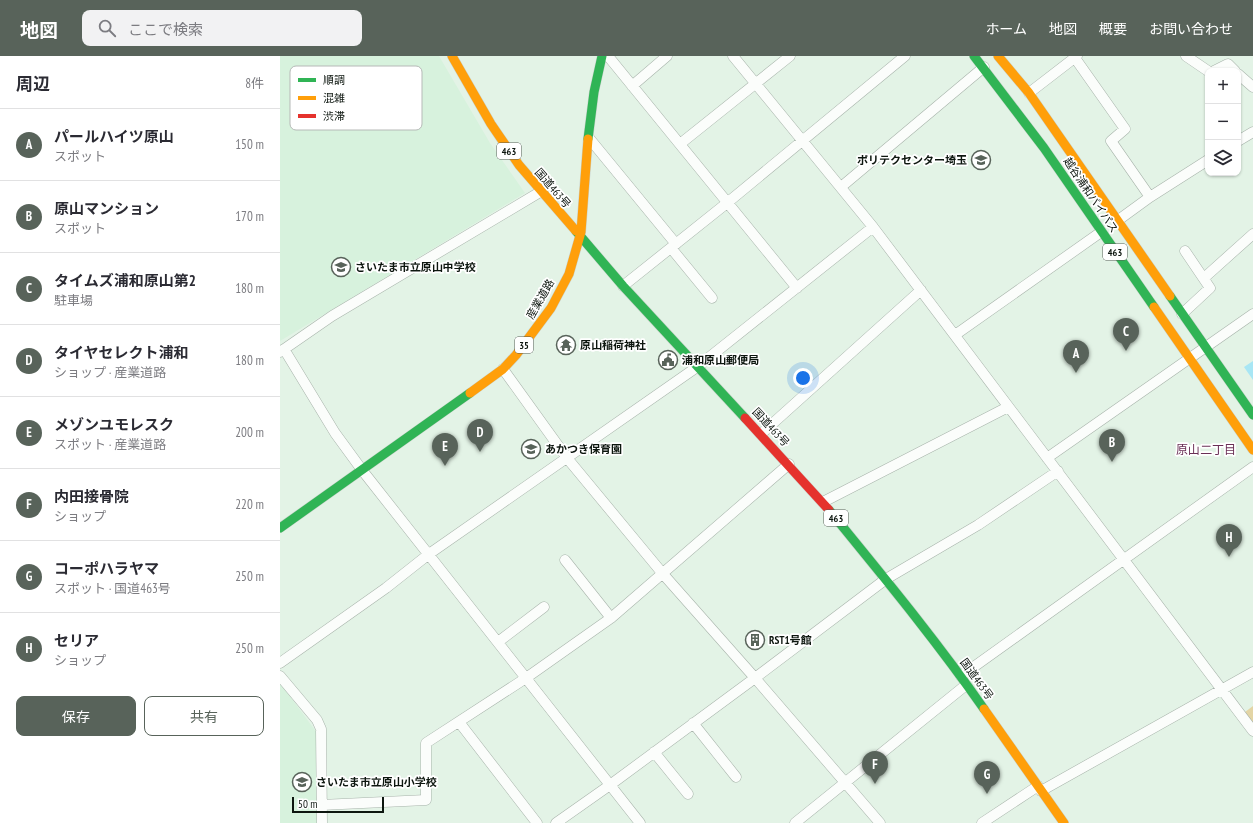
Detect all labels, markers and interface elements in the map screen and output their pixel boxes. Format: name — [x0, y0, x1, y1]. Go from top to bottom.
search box — [82, 10, 362, 46]
icon: search — [96, 17, 118, 39]
text: 地図 — [20, 18, 58, 42]
text: ここで検索 — [128, 20, 203, 39]
text: ホーム — [985, 20, 1027, 38]
text: 地図 — [1049, 20, 1077, 38]
text: 概要 — [1099, 20, 1127, 38]
text: お問い合わせ — [1149, 20, 1233, 38]
legend — [290, 66, 422, 130]
map controls — [1205, 68, 1241, 176]
button: + — [1205, 68, 1241, 104]
text: 周辺 — [16, 73, 50, 95]
text: 順調 — [323, 73, 345, 87]
text: 8件 — [245, 75, 264, 92]
text: 混雑 — [323, 91, 345, 105]
button: − — [1205, 104, 1241, 140]
text: 渋滞 — [323, 109, 345, 123]
text: パールハイツ原山 — [54, 127, 174, 146]
text: A — [26, 136, 32, 153]
text: 150 m — [235, 136, 264, 153]
button: layers — [1205, 140, 1241, 176]
road number: 463 — [497, 143, 521, 159]
text: スポット — [54, 148, 106, 165]
school or university icon: ポリテクセンター埼玉 — [970, 149, 992, 171]
place label: ポリテクセンター埼玉 — [857, 153, 967, 167]
street label: 越谷浦和バイパス — [1061, 155, 1121, 235]
street label: 国道463号 — [532, 165, 574, 211]
text: 原山マンション — [54, 199, 159, 218]
text: B — [26, 208, 32, 225]
text: 170 m — [235, 208, 264, 225]
text: スポット — [54, 220, 106, 237]
road number: 463 — [1103, 244, 1127, 260]
school or university icon: さいたま市立原山中学校 — [330, 256, 352, 278]
place label: さいたま市立原山中学校 — [355, 260, 476, 274]
text: タイムズ浦和原山第2 — [54, 271, 196, 290]
street label: 産業道路 — [523, 276, 557, 322]
text: C — [26, 280, 32, 297]
text: 180 m — [235, 280, 264, 297]
text: 駐車場 — [54, 292, 93, 309]
pin: C — [1113, 318, 1139, 351]
temple icon: 原山稲荷神社 — [555, 334, 577, 356]
road number: 35 — [515, 337, 533, 353]
place label: 原山稲荷神社 — [580, 338, 646, 352]
pin: A — [1063, 340, 1089, 373]
text: タイヤセレクト浦和 — [54, 343, 189, 362]
public building icon: 浦和原山郵便局 — [657, 349, 679, 371]
text: D — [26, 352, 32, 369]
text: 180 m — [235, 352, 264, 369]
place label: 浦和原山郵便局 — [682, 353, 759, 367]
text: ショップ · 産業道路 — [54, 364, 166, 381]
your location — [793, 368, 813, 388]
street label: 国道463号 — [750, 405, 792, 449]
text: メゾンユモレスク — [54, 415, 174, 434]
pin: D — [467, 419, 493, 452]
text: E — [26, 424, 32, 441]
text: 200 m — [235, 424, 264, 441]
pin: B — [1099, 429, 1125, 462]
pin: E — [432, 433, 458, 466]
text: スポット · 産業道路 — [54, 436, 166, 453]
school or university icon: あかつき保育園 — [520, 438, 542, 460]
place label: あかつき保育園 — [545, 442, 622, 456]
district label: 原山二丁目 — [1176, 442, 1236, 457]
text: 内田接骨院 — [54, 487, 129, 506]
text: F — [26, 496, 32, 513]
text: 220 m — [235, 496, 264, 513]
text: ショップ — [54, 508, 106, 525]
road number: 463 — [824, 510, 848, 526]
pin: H — [1216, 524, 1242, 557]
text: コーポハラヤマ — [54, 559, 159, 578]
text: G — [26, 568, 32, 585]
text: 250 m — [235, 568, 264, 585]
text: スポット · 国道463号 — [54, 580, 171, 597]
building icon: RST1号館 — [744, 629, 766, 651]
text: セリア — [54, 631, 99, 650]
place label: RST1号館 — [769, 633, 812, 647]
text: H — [26, 640, 32, 657]
text: 250 m — [235, 640, 264, 657]
text: ショップ — [54, 652, 106, 669]
street label: 国道463号 — [957, 656, 997, 702]
button: 保存 — [16, 696, 136, 736]
button: 共有 — [144, 696, 264, 736]
pin: F — [862, 751, 888, 784]
pin: G — [974, 761, 1000, 794]
school or university icon: さいたま市立原山小学校 — [291, 771, 313, 793]
place label: さいたま市立原山小学校 — [316, 775, 437, 789]
scale bar — [292, 795, 384, 814]
text: 50 m — [298, 797, 317, 811]

